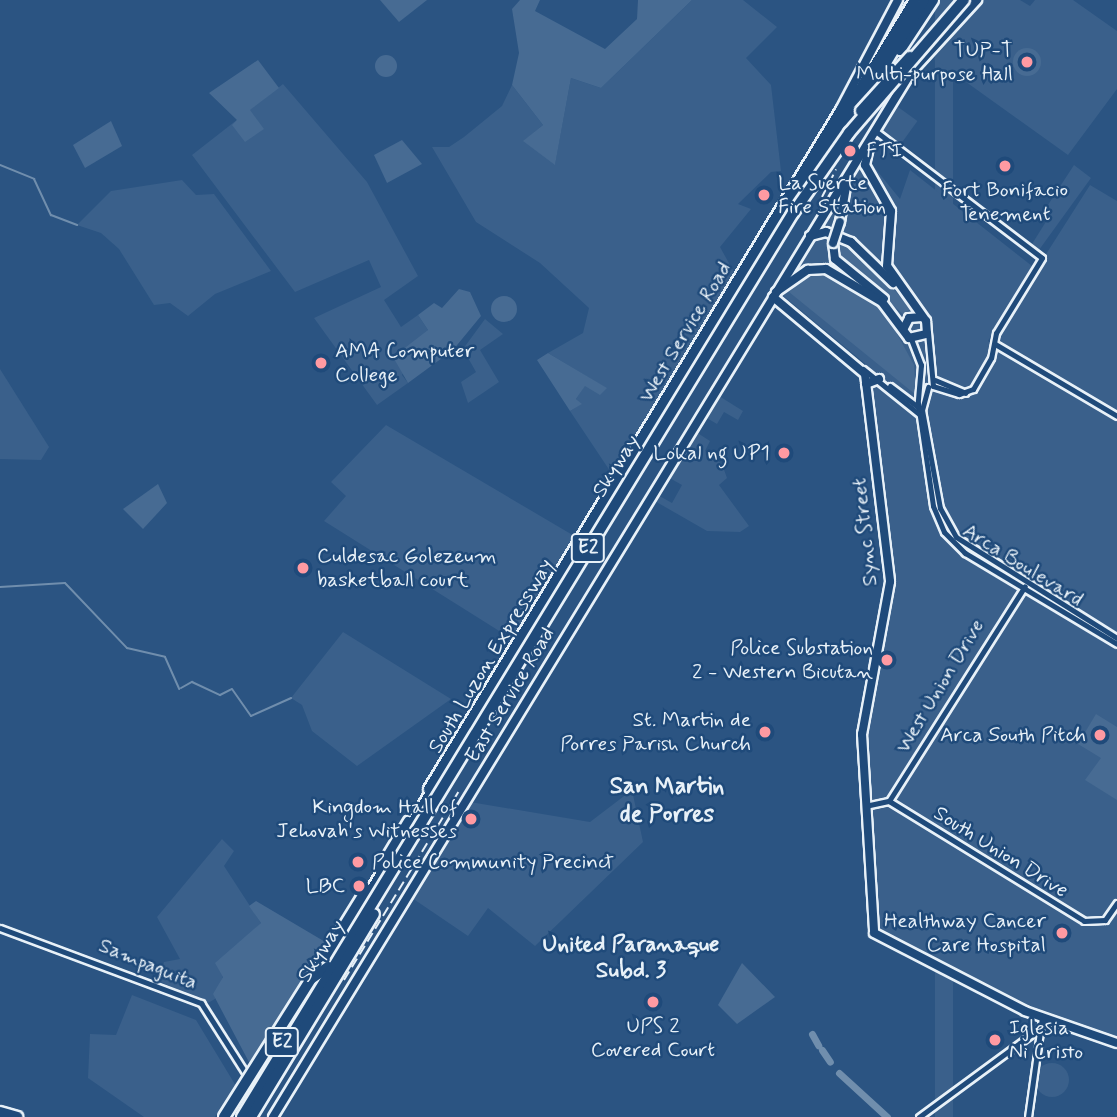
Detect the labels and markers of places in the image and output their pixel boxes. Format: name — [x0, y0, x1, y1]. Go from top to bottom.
place label: TUP-T Multi-purpose Hall — [854, 37, 1013, 87]
marker: TUP-T Multi-purpose Hall — [1019, 54, 1035, 70]
place label: FTI — [866, 138, 902, 164]
marker: FTI — [840, 141, 860, 161]
marker: Fort Bonifacio Tenement — [997, 158, 1013, 174]
place label: La Suerte Fire Station — [778, 170, 880, 220]
place label: Fort Bonifacio Tenement — [942, 177, 1068, 227]
marker: La Suerte Fire Station — [756, 187, 772, 203]
place label: AMA Computer College — [335, 338, 476, 388]
marker: AMA Computer College — [313, 355, 329, 371]
place label: Lokal ng UP1 — [654, 440, 770, 466]
marker: Lokal ng UP1 — [776, 445, 792, 461]
place label: Culdesac Golezeum basketball court — [317, 543, 489, 593]
marker: Culdesac Golezeum basketball court — [295, 560, 311, 576]
place label: Police Substation 2 - Western Bicutan — [695, 635, 873, 685]
marker: Police Substation 2 - Western Bicutan — [879, 652, 895, 668]
place label: St. Martin de Porres Parish Church — [563, 707, 751, 757]
place label: Arca South Pitch — [941, 722, 1086, 748]
marker: St. Martin de Porres Parish Church — [757, 724, 773, 740]
marker: Arca South Pitch — [1092, 727, 1108, 743]
place label: Kingdom Hall of Jehovah's Witnesses — [271, 794, 457, 844]
marker: Kingdom Hall of Jehovah's Witnesses — [463, 811, 479, 827]
place label: Police Community Precinct — [372, 849, 610, 875]
marker: Police Community Precinct — [350, 854, 366, 870]
place label: LBC — [306, 873, 345, 899]
marker: LBC — [351, 878, 367, 894]
place label: Healthway Cancer Care Hospital — [883, 908, 1046, 958]
marker: Healthway Cancer Care Hospital — [1052, 923, 1072, 943]
marker: UPS 2 Covered Court — [645, 994, 661, 1010]
place label: UPS 2 Covered Court — [590, 1013, 716, 1063]
place label: Iglesia Ni Cristo — [1009, 1015, 1085, 1065]
marker: Iglesia Ni Cristo — [987, 1032, 1003, 1048]

